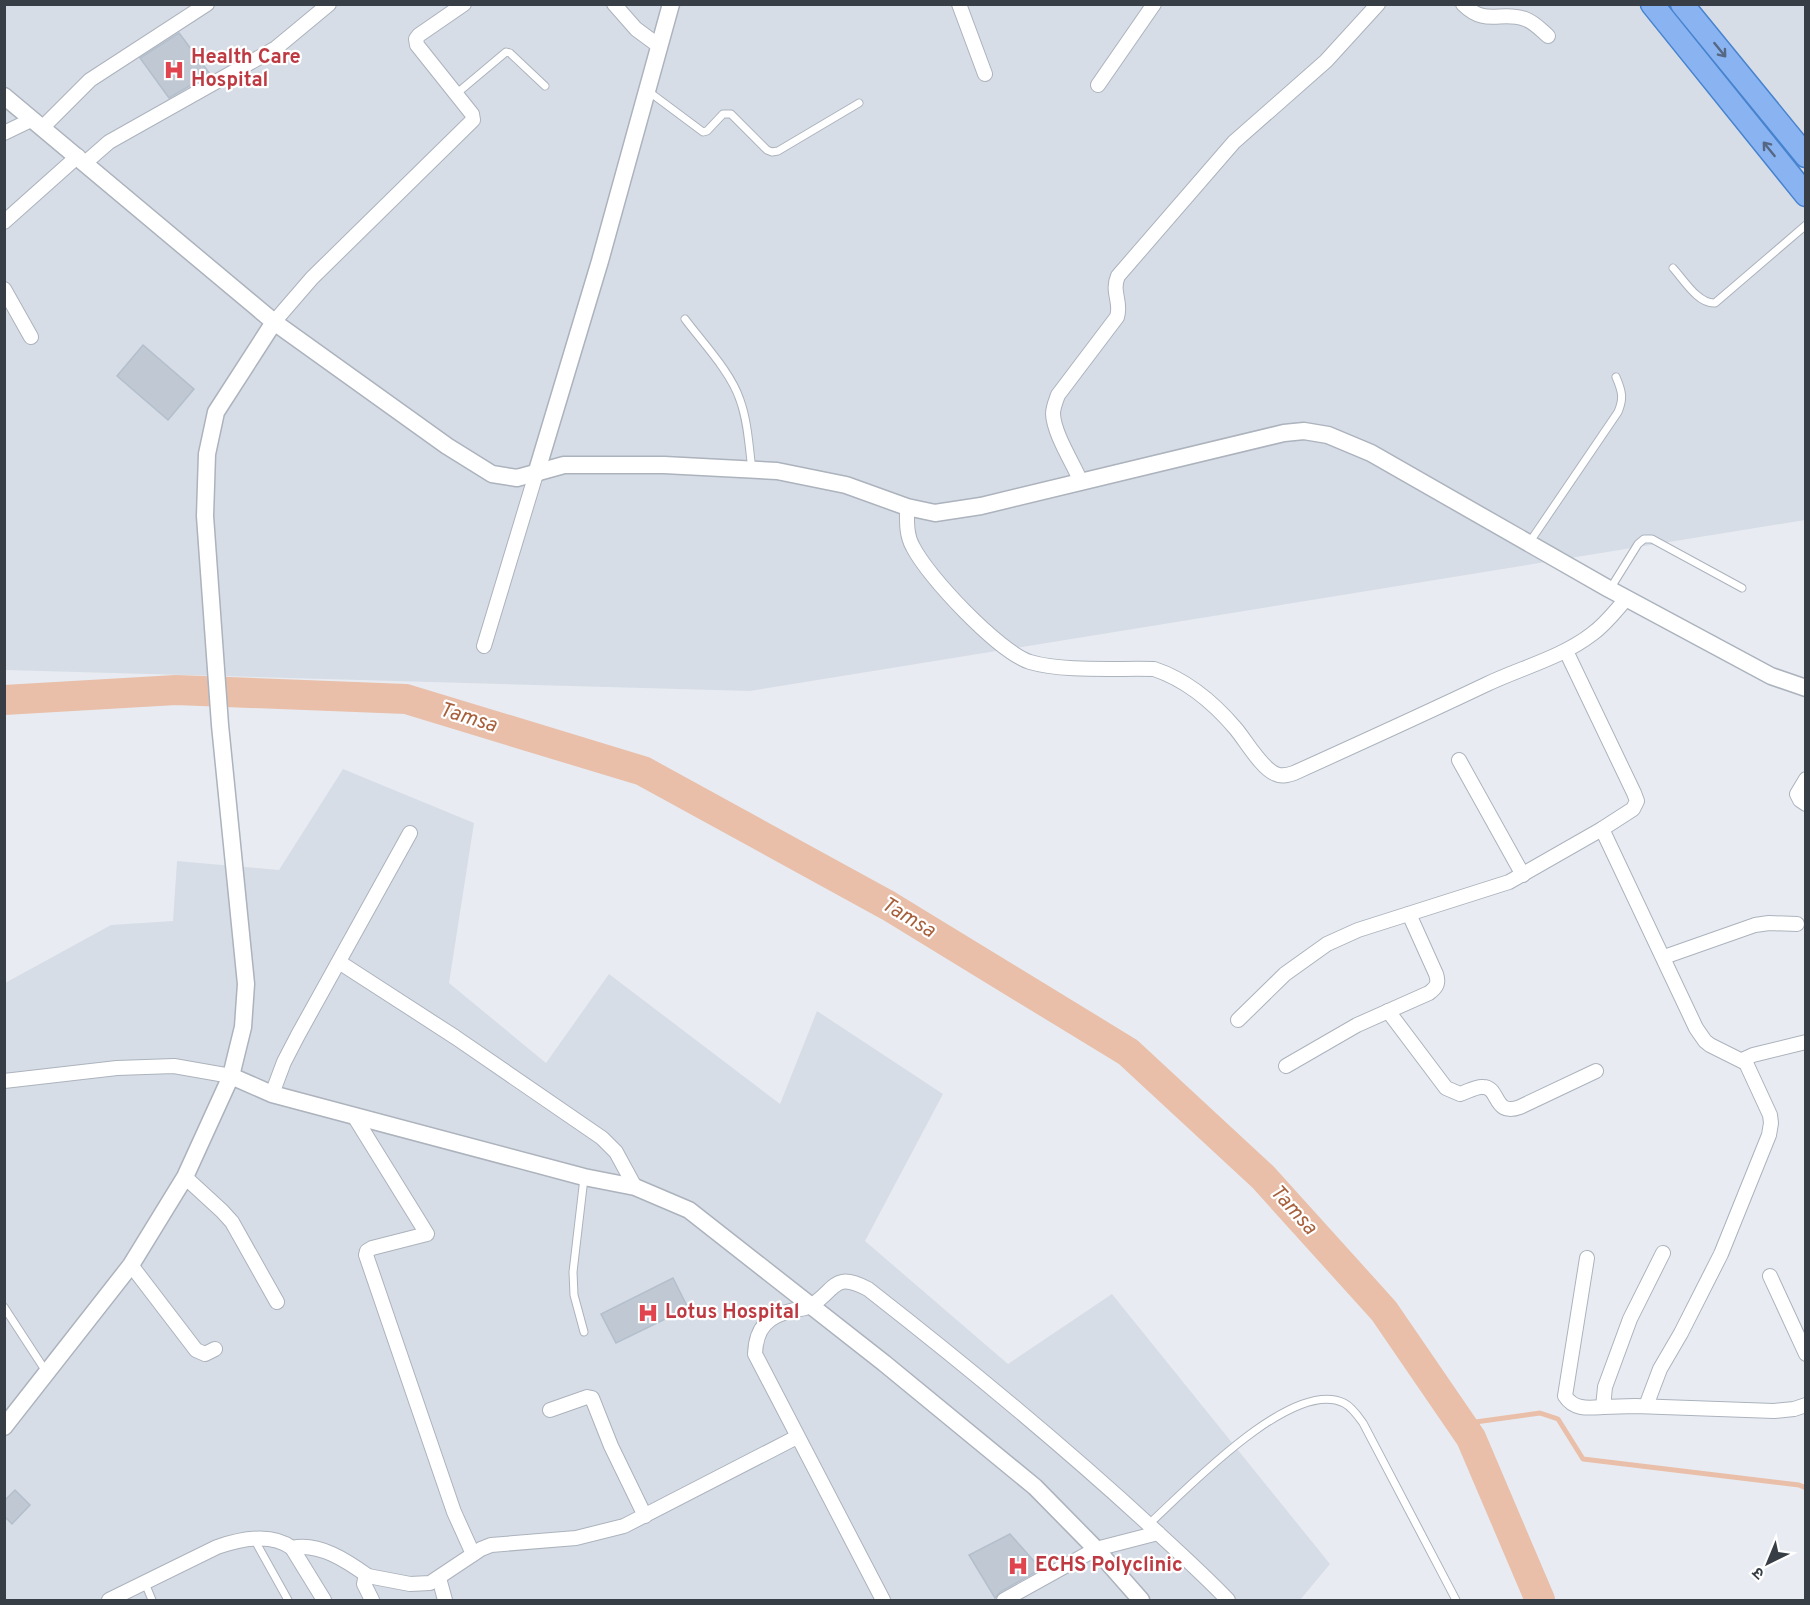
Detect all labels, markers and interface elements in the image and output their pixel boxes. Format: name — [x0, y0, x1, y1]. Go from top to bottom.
one-way arrow — [1713, 42, 1726, 58]
place label: Health Care Hospital — [191, 45, 301, 94]
hospital icon: Health Care Hospital — [162, 58, 186, 82]
one-way arrow — [1762, 141, 1775, 157]
water label: Tamsa — [436, 697, 500, 740]
water label: Tamsa — [876, 891, 940, 945]
water label: Tamsa — [1263, 1179, 1323, 1241]
place label: Lotus Hospital — [665, 1300, 800, 1326]
hospital icon: Lotus Hospital — [636, 1301, 660, 1325]
north arrow — [1738, 1533, 1798, 1593]
place label: ECHS Polyclinic — [1035, 1553, 1183, 1579]
hospital icon: ECHS Polyclinic — [1006, 1554, 1030, 1578]
text: उ — [1748, 1562, 1769, 1583]

